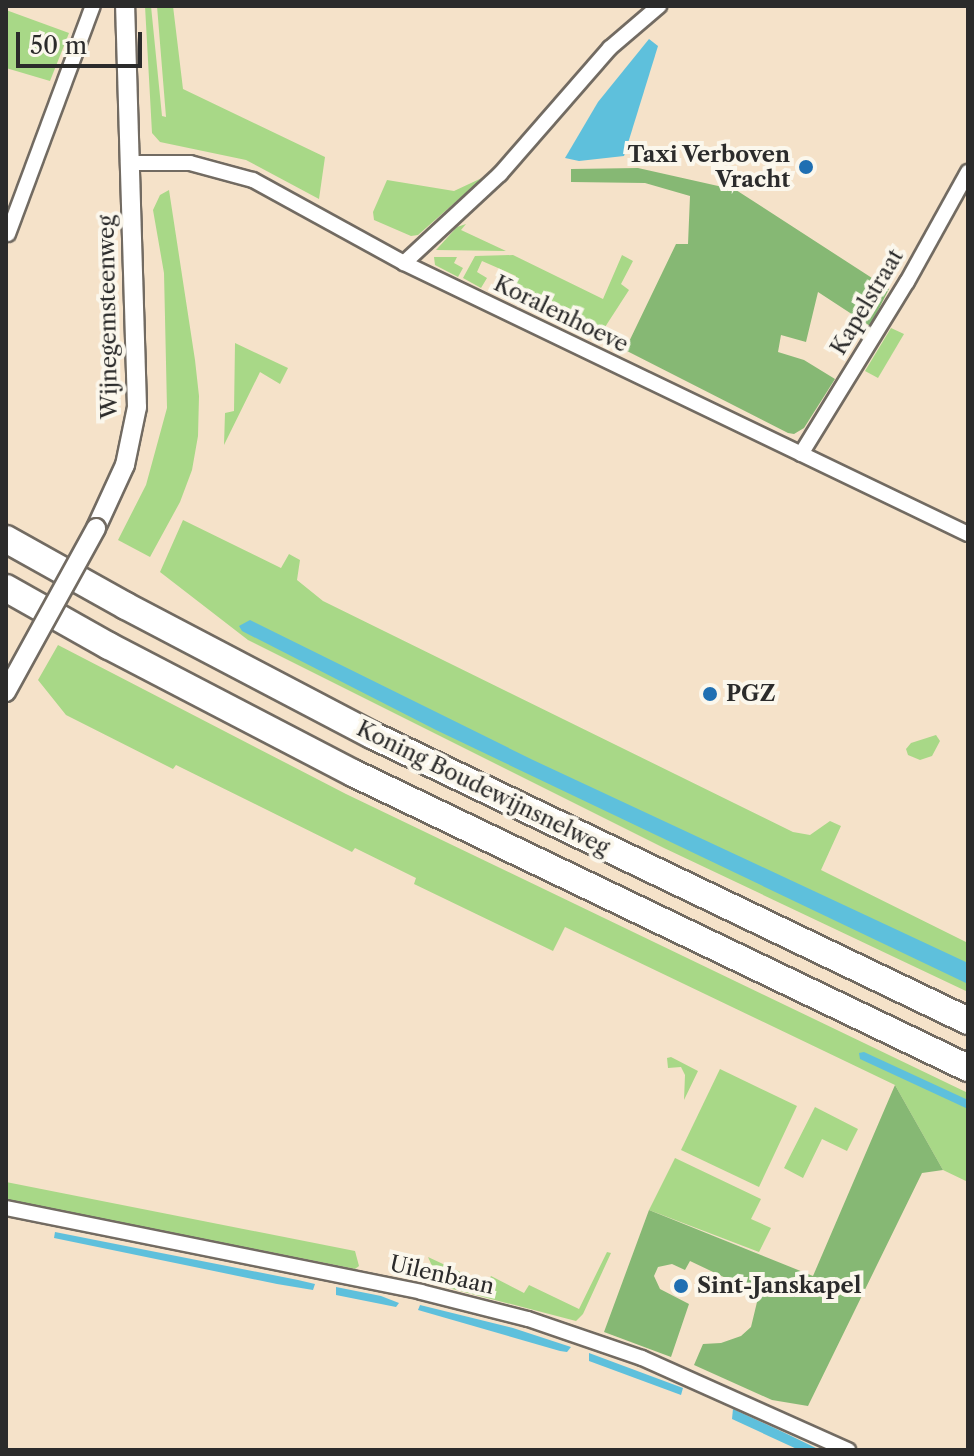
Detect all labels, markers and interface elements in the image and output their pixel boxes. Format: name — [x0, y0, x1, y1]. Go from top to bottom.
scale bar — [20, 16, 146, 66]
text: 50 m — [30, 31, 87, 60]
place label: Taxi Verboven Vracht — [627, 141, 790, 192]
marker: Taxi Verboven Vracht — [797, 158, 815, 176]
street label: Wijnegemsteenweg — [93, 215, 123, 419]
street label: Kapelstraat — [825, 244, 909, 360]
street label: Koralenhoeve — [490, 270, 632, 358]
place label: PGZ — [726, 681, 776, 707]
marker: PGZ — [701, 685, 719, 703]
street label: Koning Boudewijnsnelweg — [352, 715, 614, 861]
street label: Uilenbaan — [387, 1250, 497, 1300]
place label: Sint-Janskapel — [697, 1273, 861, 1299]
marker: Sint-Janskapel — [672, 1277, 690, 1295]

